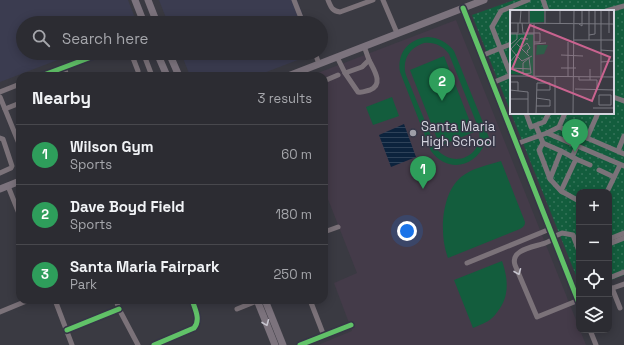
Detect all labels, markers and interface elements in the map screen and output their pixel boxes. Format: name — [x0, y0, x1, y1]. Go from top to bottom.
inset map — [510, 10, 614, 114]
search box — [16, 16, 328, 60]
icon: search — [30, 27, 52, 49]
text: Search here — [62, 29, 148, 48]
pin: 2 — [429, 68, 455, 101]
text: Nearby — [32, 87, 91, 109]
text: 3 results — [258, 90, 312, 107]
place label: Santa Maria High School — [421, 118, 496, 150]
pin: 3 — [562, 119, 588, 152]
marker: Santa Maria High School — [408, 128, 418, 138]
text: Wilson Gym — [70, 137, 154, 156]
text: 1 — [42, 146, 48, 163]
text: 60 m — [281, 146, 312, 163]
text: Sports — [70, 156, 112, 173]
pin: 1 — [410, 156, 436, 189]
map controls — [576, 189, 612, 333]
button: + — [576, 189, 612, 225]
text: Dave Boyd Field — [70, 197, 185, 216]
text: 2 — [41, 206, 49, 223]
text: 180 m — [276, 206, 312, 223]
text: Sports — [70, 216, 112, 233]
your location — [397, 221, 417, 241]
button: − — [576, 225, 612, 261]
text: Santa Maria Fairpark — [70, 257, 220, 276]
button: locate — [576, 261, 612, 297]
text: 3 — [41, 266, 49, 283]
text: 250 m — [274, 266, 312, 283]
one-way arrow — [514, 268, 522, 275]
text: Park — [70, 276, 97, 293]
button: layers — [576, 297, 612, 333]
one-way arrow — [261, 318, 269, 326]

